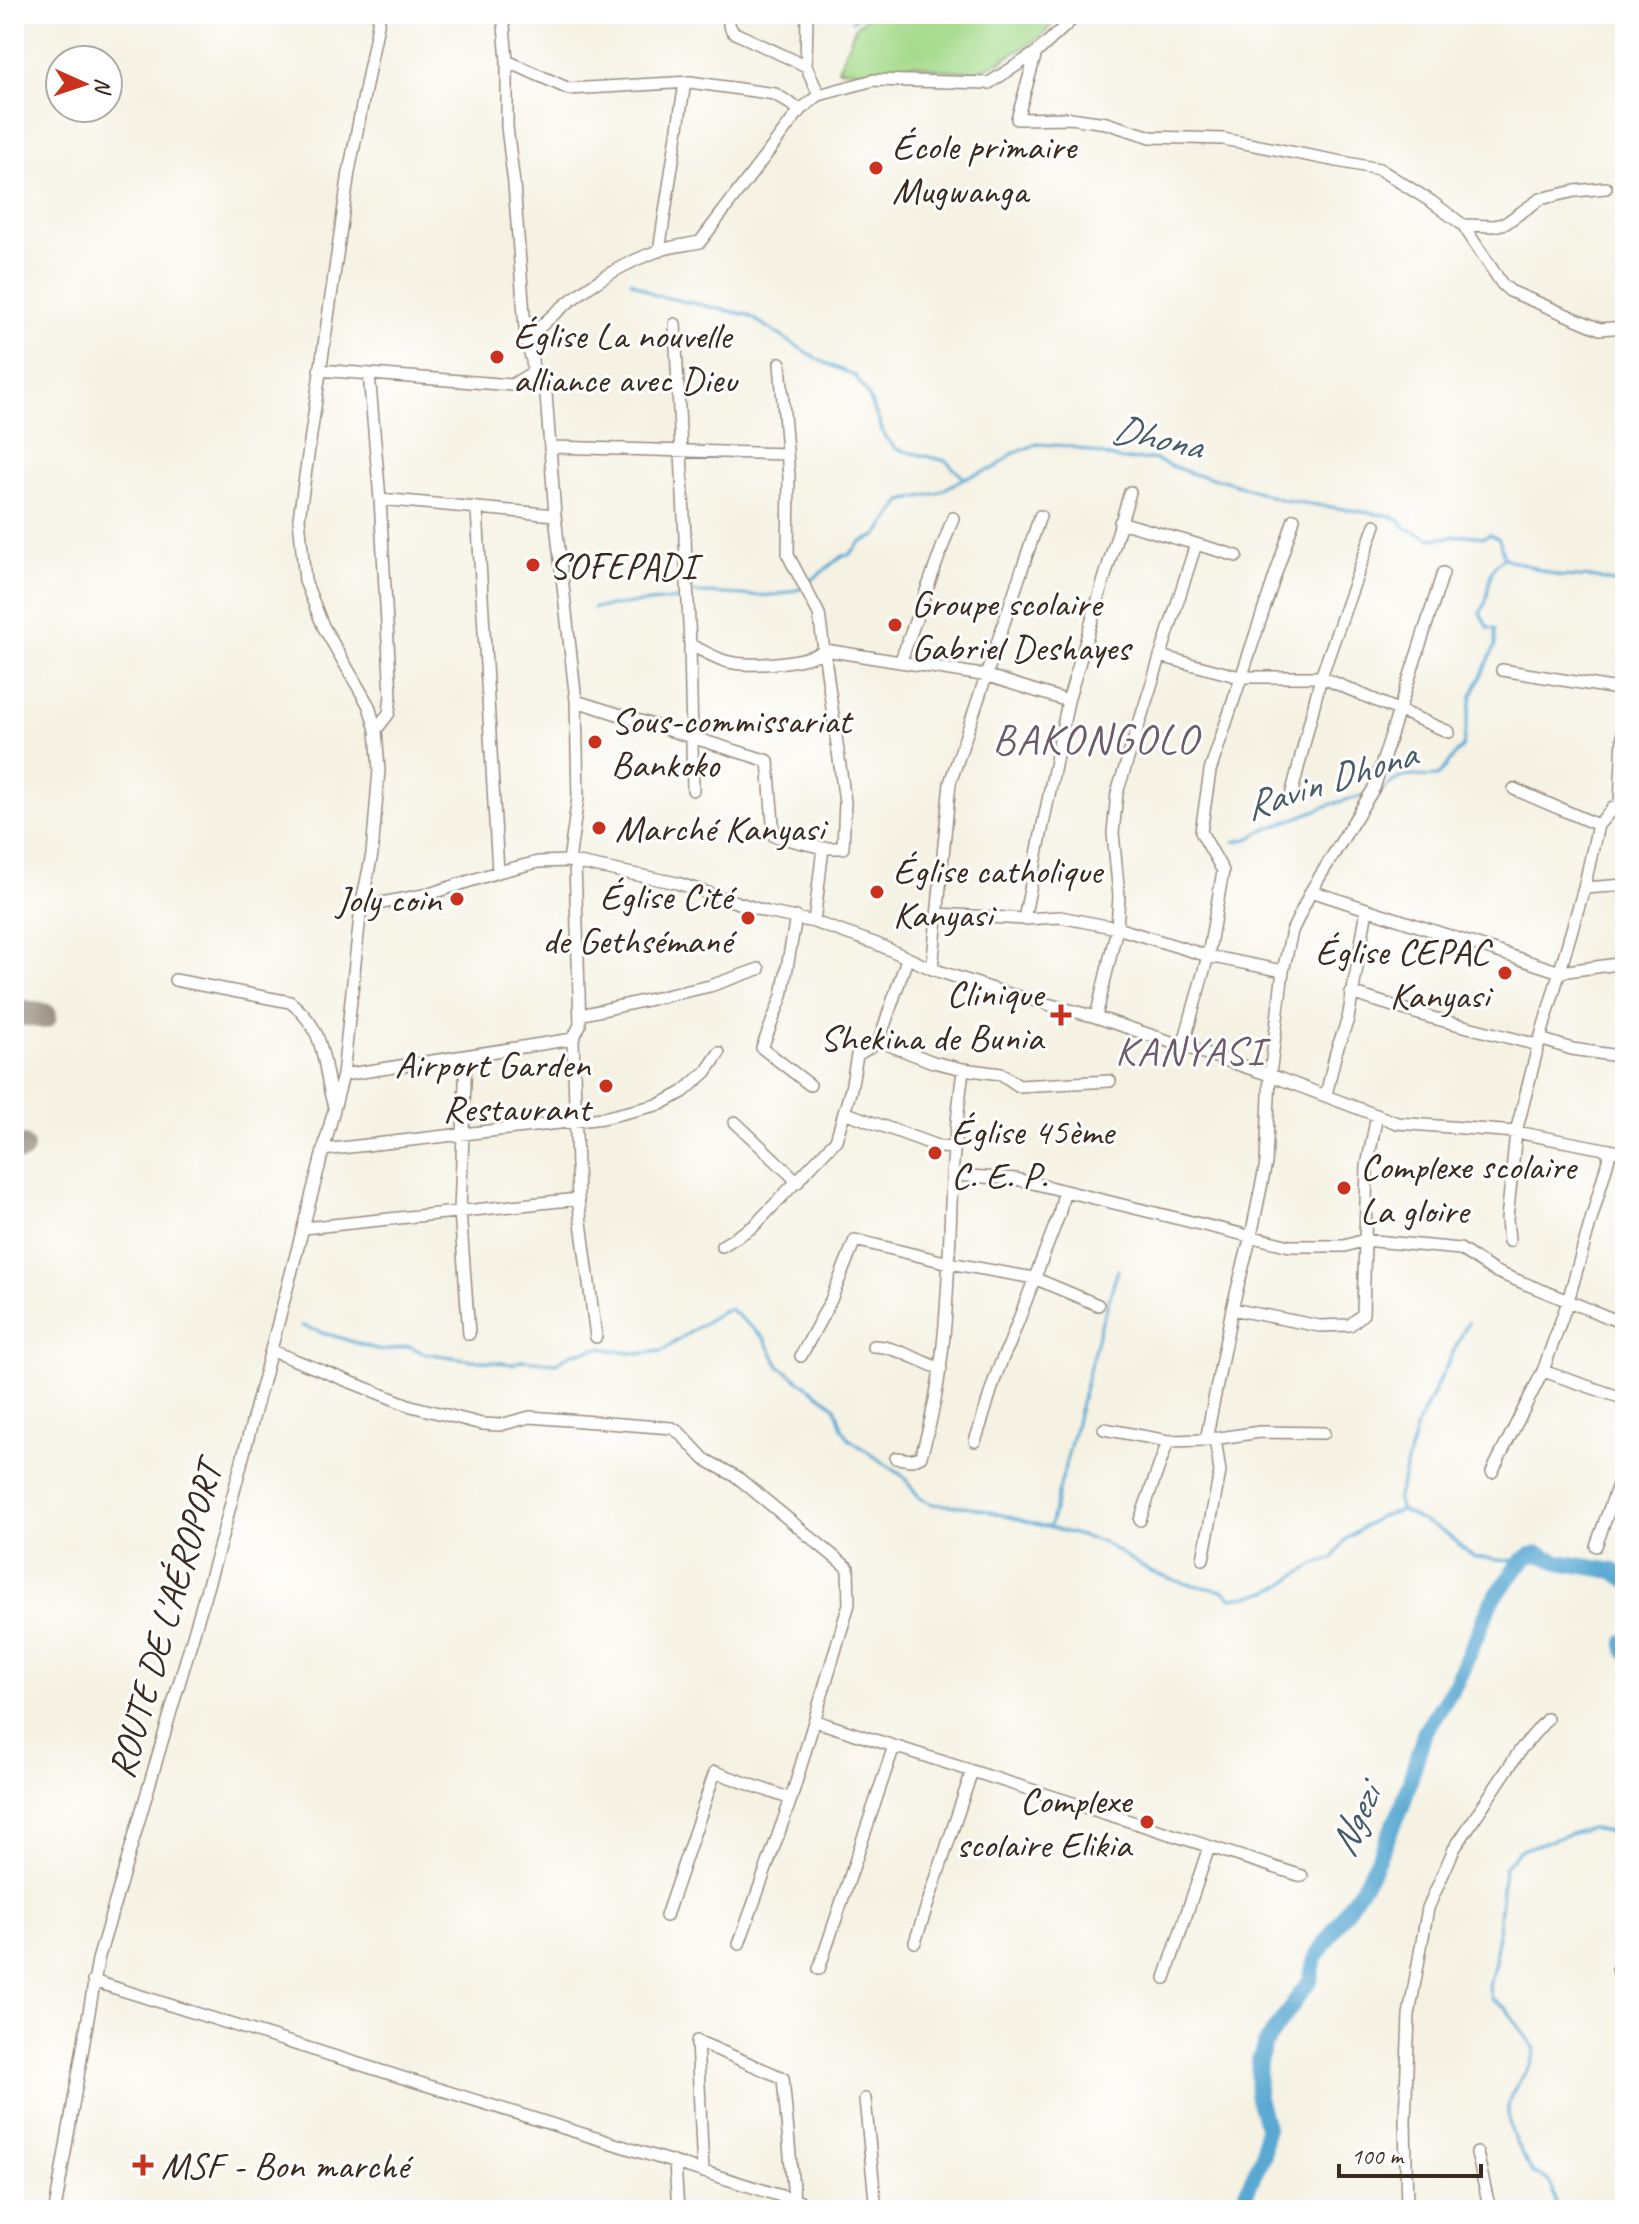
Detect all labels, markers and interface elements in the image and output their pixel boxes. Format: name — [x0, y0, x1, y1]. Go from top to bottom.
north arrow — [44, 44, 124, 124]
text: N — [88, 77, 117, 96]
place label: École primaire Mugwanga — [892, 123, 1078, 214]
marker: École primaire Mugwanga — [867, 159, 885, 177]
place label: Église La nouvelle alliance avec Dieu — [513, 312, 739, 403]
marker: Église La nouvelle alliance avec Dieu — [488, 348, 506, 366]
water label: Dhona — [1108, 403, 1210, 472]
place label: SOFEPADI — [549, 542, 703, 589]
marker: SOFEPADI — [524, 556, 542, 574]
place label: Groupe scolaire Gabriel Deshayes — [911, 580, 1134, 671]
marker: Groupe scolaire Gabriel Deshayes — [886, 616, 904, 634]
place label: Sous-commissariat Bankoko — [611, 697, 854, 788]
district label: BAKONGOLO — [993, 713, 1202, 766]
water label: Ravin Dhona — [1238, 728, 1425, 831]
marker: Sous-commissariat Bankoko — [586, 733, 604, 751]
place label: Marché Kanyasi — [615, 805, 829, 852]
marker: Marché Kanyasi — [590, 819, 608, 837]
place label: Église catholique Kanyasi — [893, 847, 1105, 938]
place label: Église Cité de Gethsémané — [542, 873, 738, 964]
place label: Joly coin — [334, 876, 443, 923]
marker: Église catholique Kanyasi — [868, 883, 886, 901]
marker: Joly coin — [448, 890, 466, 908]
marker: Église Cité de Gethsémané — [739, 909, 757, 927]
place label: Église CEPAC Kanyasi — [1315, 928, 1494, 1019]
marker: Église CEPAC Kanyasi — [1496, 964, 1514, 982]
place label: Clinique Shekina de Bunia — [820, 970, 1046, 1061]
marker: Clinique Shekina de Bunia — [1050, 1004, 1072, 1026]
district label: KANYASI — [1115, 1026, 1272, 1076]
place label: Airport Garden Restaurant — [395, 1041, 593, 1132]
marker: Airport Garden Restaurant — [597, 1077, 615, 1095]
place label: Église 45ème C. E. P. — [951, 1108, 1116, 1199]
place label: Complexe scolaire La gloire — [1360, 1143, 1578, 1234]
marker: Église 45ème C. E. P. — [926, 1144, 944, 1162]
marker: Complexe scolaire La gloire — [1335, 1179, 1353, 1197]
street label: ROUTE DE L'AÉROPORT — [97, 1449, 235, 1783]
water label: Ngezi — [1318, 1769, 1396, 1864]
place label: Complexe scolaire Elikia — [956, 1777, 1134, 1868]
marker: Complexe scolaire Elikia — [1138, 1813, 1156, 1831]
scale bar — [1339, 2128, 1481, 2178]
text: 100 m — [1351, 2141, 1405, 2171]
place label: MSF - Bon marché — [161, 2142, 414, 2189]
marker: MSF - Bon marché — [132, 2154, 154, 2176]

